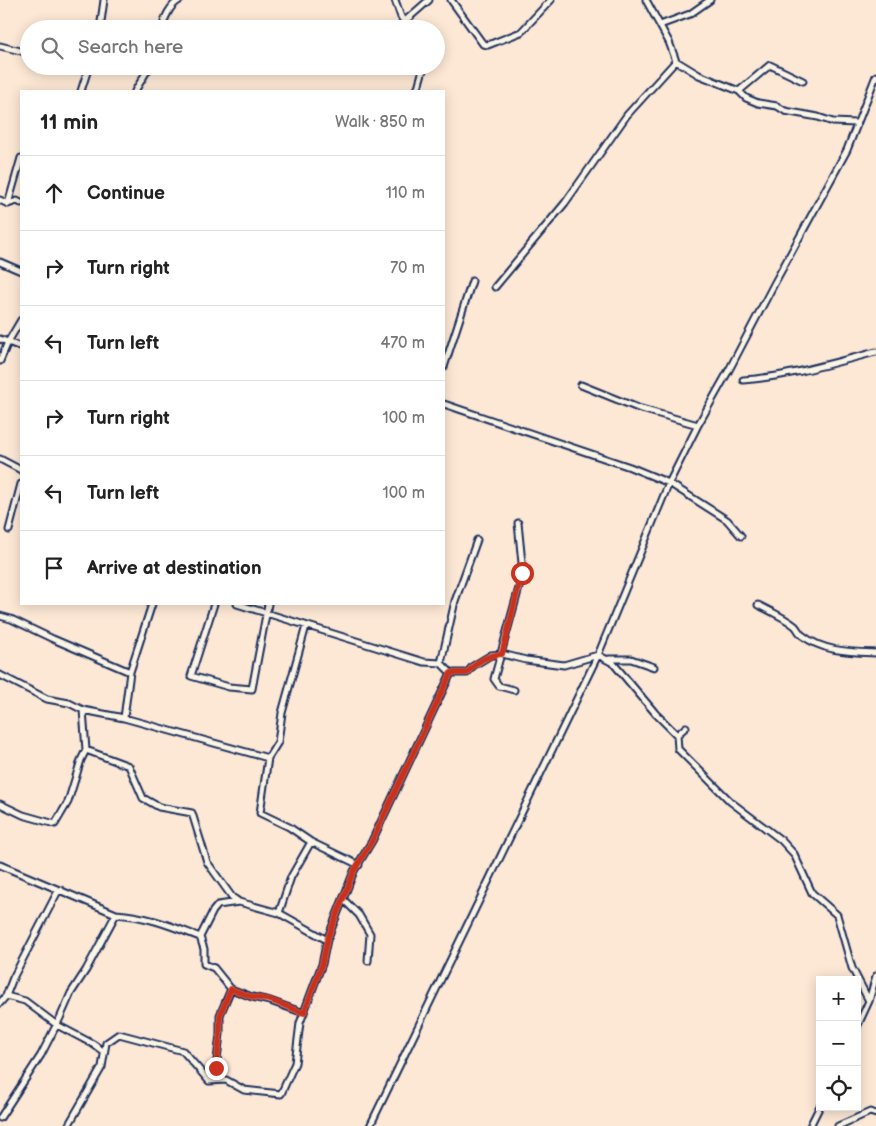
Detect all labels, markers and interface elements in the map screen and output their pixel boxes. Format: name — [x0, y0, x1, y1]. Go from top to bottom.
search box — [20, 20, 445, 75]
icon: search — [38, 34, 66, 62]
text: Search here — [78, 36, 183, 59]
text: 11 min — [40, 110, 98, 135]
text: Walk · 850 m — [335, 113, 425, 132]
icon: ahead — [40, 179, 68, 207]
text: Continue — [87, 182, 165, 205]
text: 110 m — [386, 184, 425, 203]
icon: right — [40, 254, 68, 282]
text: Turn right — [87, 257, 170, 280]
text: 70 m — [390, 259, 425, 278]
icon: left — [40, 329, 68, 357]
text: Turn left — [87, 332, 159, 355]
text: 470 m — [380, 334, 425, 353]
icon: right — [40, 404, 68, 432]
text: Turn right — [87, 407, 170, 430]
text: 100 m — [382, 409, 425, 428]
icon: left — [40, 479, 68, 507]
text: Turn left — [87, 482, 159, 505]
text: 100 m — [382, 484, 425, 503]
icon: arrive — [40, 554, 68, 582]
text: Arrive at destination — [87, 557, 262, 580]
route start — [511, 562, 534, 585]
map controls — [816, 976, 861, 1111]
button: + — [816, 976, 861, 1021]
button: − — [816, 1021, 861, 1066]
route end — [205, 1057, 228, 1080]
button: locate — [816, 1066, 861, 1111]

